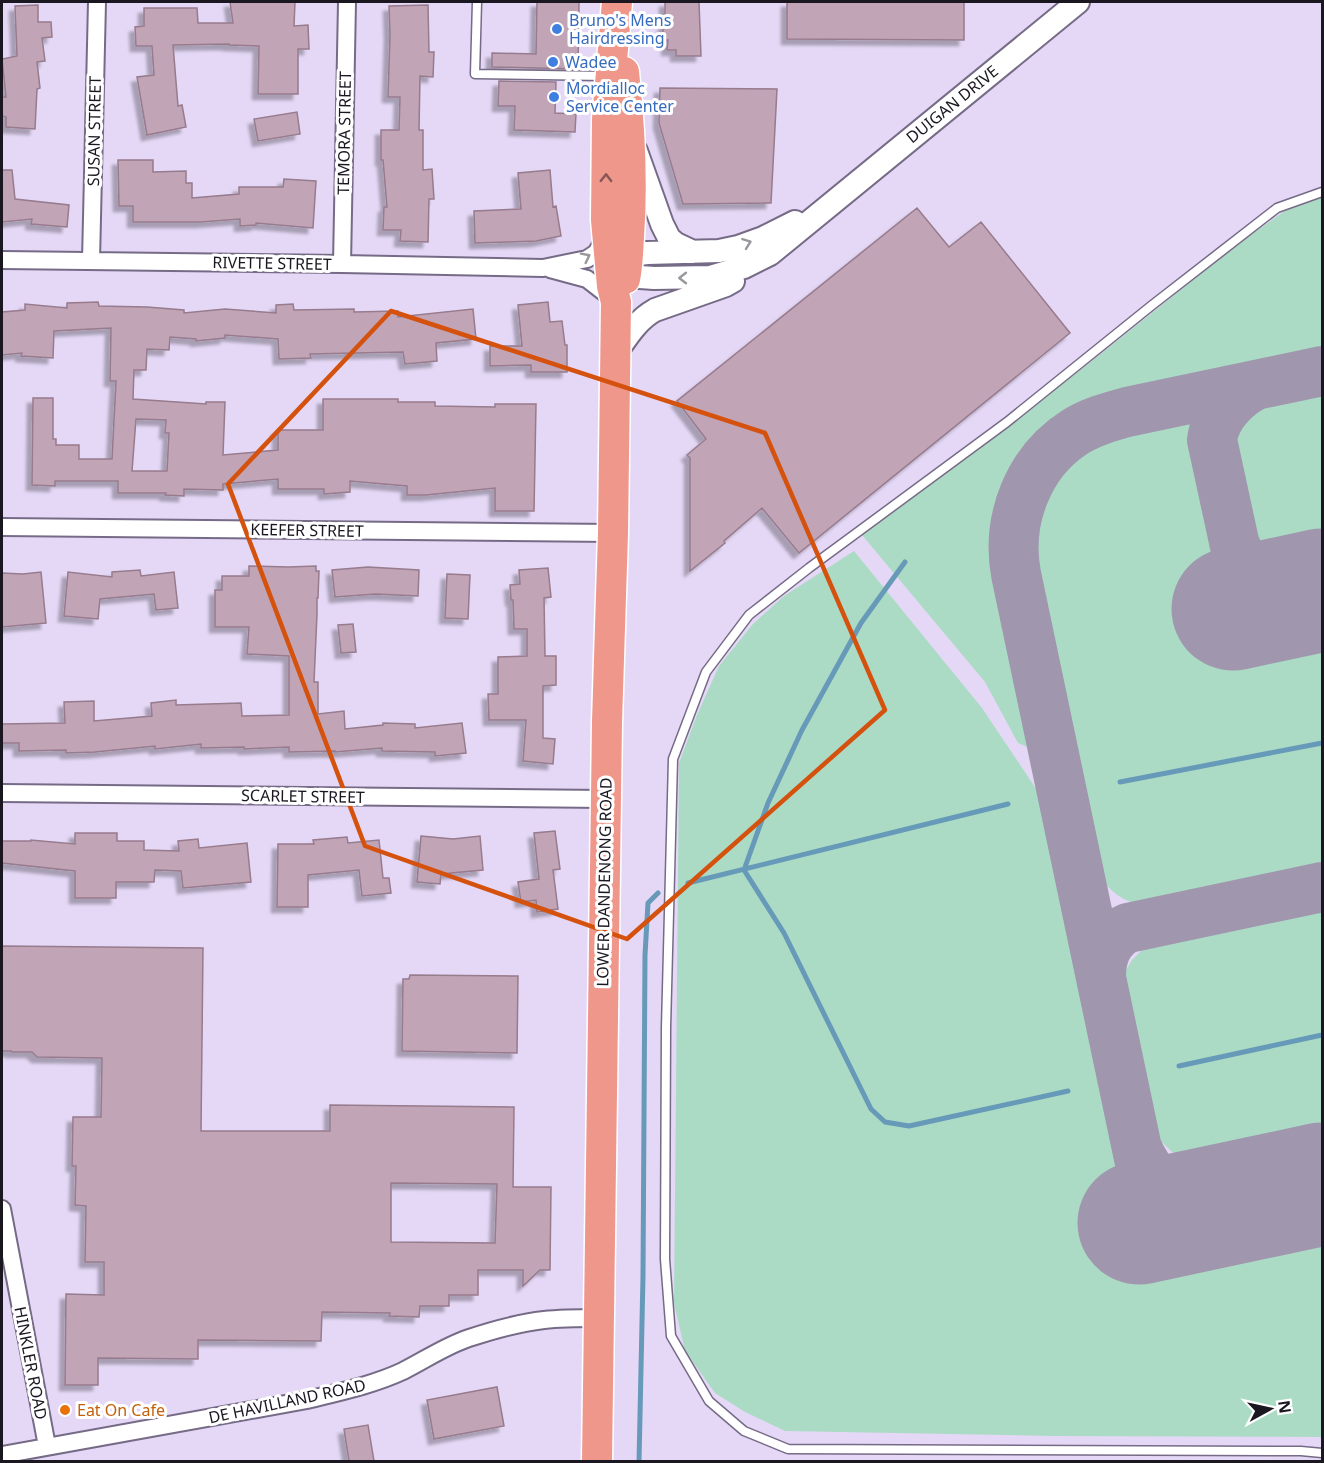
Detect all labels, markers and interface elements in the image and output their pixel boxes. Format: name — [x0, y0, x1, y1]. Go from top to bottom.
place label: Bruno's Mens Hairdressing — [569, 9, 671, 49]
marker: Bruno's Mens Hairdressing — [550, 22, 564, 36]
place label: Wadee — [565, 51, 616, 73]
marker: Wadee — [546, 55, 560, 69]
street label: DUIGAN DRIVE — [901, 60, 1003, 148]
street label: TEMORA STREET — [332, 71, 356, 195]
street label: SUSAN STREET — [82, 76, 106, 186]
place label: Mordialloc Service Center — [566, 77, 674, 117]
marker: Mordialloc Service Center — [547, 90, 561, 104]
one-way arrow — [600, 174, 613, 183]
one-way arrow — [742, 238, 752, 251]
street label: RIVETTE STREET — [212, 251, 332, 275]
one-way arrow — [580, 253, 591, 265]
one-way arrow — [679, 272, 688, 284]
street label: KEEFER STREET — [250, 518, 364, 542]
street label: LOWER DANDENONG ROAD — [591, 777, 617, 987]
street label: SCARLET STREET — [241, 784, 365, 808]
street label: HINKLER ROAD — [9, 1305, 53, 1421]
street label: DE HAVILLAND ROAD — [206, 1374, 368, 1428]
north arrow — [1240, 1379, 1300, 1439]
place label: Eat On Cafe — [77, 1399, 165, 1421]
text: N — [1273, 1399, 1297, 1415]
marker: Eat On Cafe — [58, 1403, 72, 1417]

